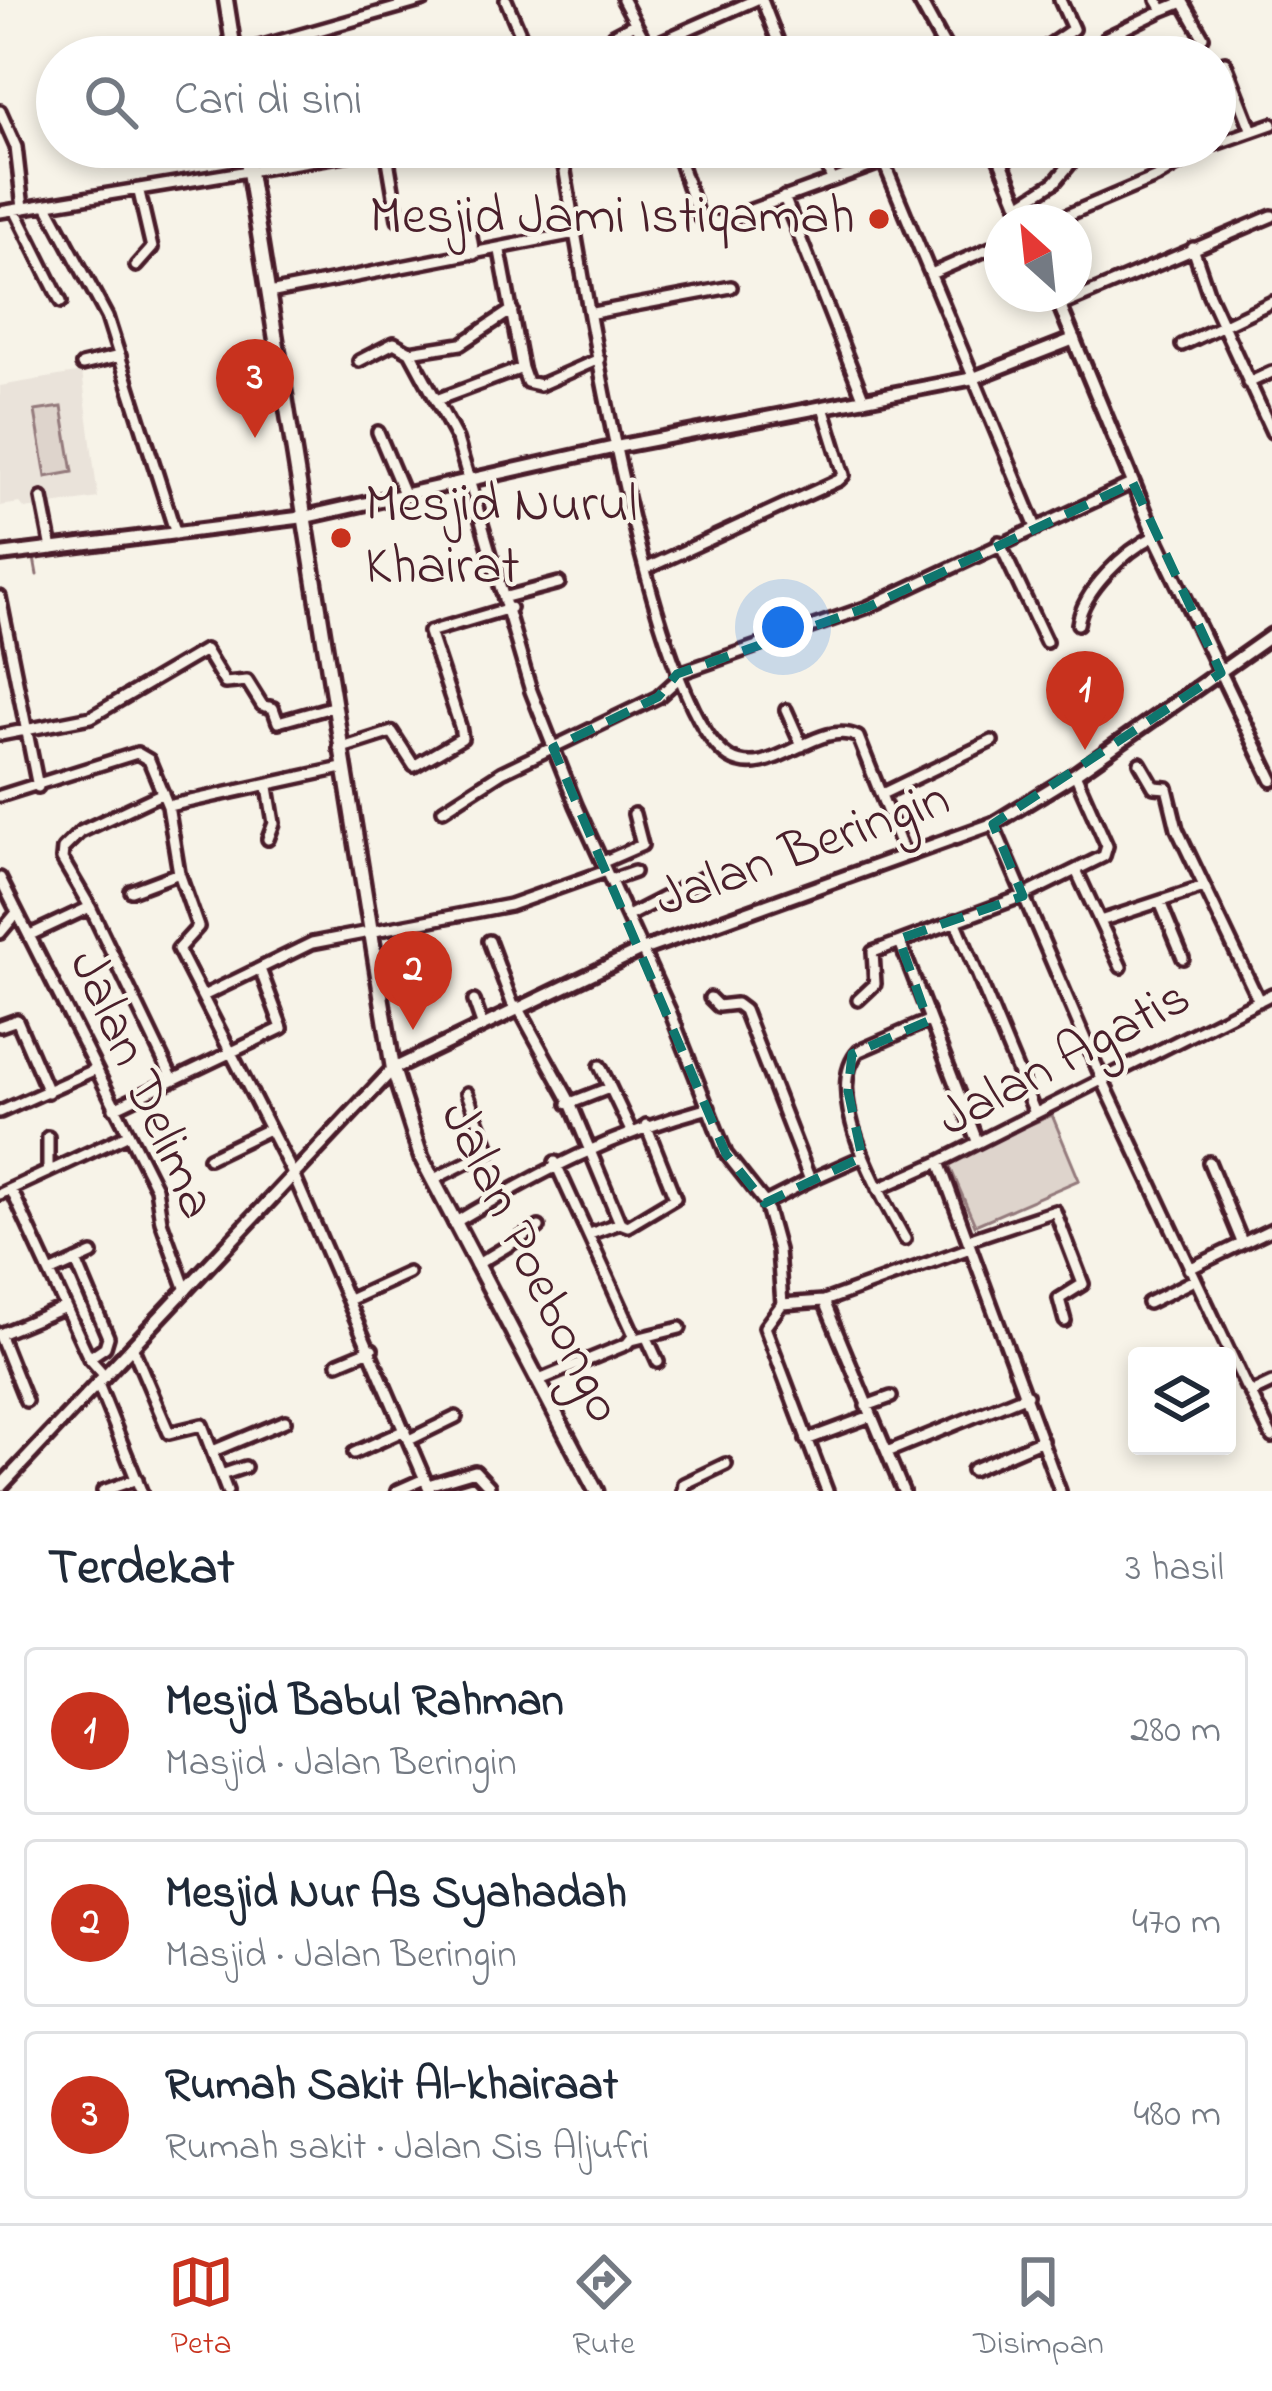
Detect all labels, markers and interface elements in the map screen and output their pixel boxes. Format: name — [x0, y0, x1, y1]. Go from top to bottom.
search box — [36, 36, 1236, 168]
icon: search — [78, 69, 144, 135]
text: Cari di sini — [174, 69, 362, 135]
place label: Mesjid Jami Istiqamah — [369, 180, 855, 258]
north arrow — [984, 204, 1092, 312]
marker: Mesjid Jami Istiqamah — [866, 206, 892, 232]
pin: 3 — [216, 339, 294, 438]
place label: Mesjid Nurul Khairat — [365, 468, 638, 608]
marker: Mesjid Nurul Khairat — [328, 525, 354, 551]
your location — [753, 597, 813, 657]
pin: 1 — [1046, 651, 1124, 750]
street label: Jalan Beringin — [645, 762, 961, 941]
pin: 2 — [374, 931, 452, 1030]
street label: Jalan Delima — [46, 938, 234, 1232]
street label: Jalan Agatis — [925, 961, 1206, 1160]
street label: Jalan Poebongo — [416, 1089, 641, 1438]
map controls — [1128, 1347, 1236, 1455]
button: layers — [1128, 1347, 1236, 1455]
text: Terdekat — [48, 1532, 234, 1607]
text: 3 hasil — [1125, 1541, 1224, 1598]
text: Mesjid Babul Rahman — [165, 1670, 564, 1736]
text: 1 — [84, 1703, 96, 1760]
text: 280 m — [1130, 1703, 1221, 1760]
text: Masjid · Jalan Beringin — [165, 1736, 517, 1793]
text: Mesjid Nur As Syahadah — [165, 1862, 627, 1928]
text: 2 — [80, 1895, 100, 1952]
text: 470 m — [1132, 1895, 1221, 1952]
text: Masjid · Jalan Beringin — [165, 1928, 517, 1985]
text: Rumah Sakit Al-khairaat — [165, 2054, 618, 2120]
text: 3 — [82, 2087, 98, 2144]
text: 480 m — [1133, 2087, 1221, 2144]
text: Rumah sakit · Jalan Sis Aljufri — [165, 2120, 649, 2177]
tab: Peta — [168, 2249, 234, 2369]
tab: Rute — [571, 2249, 637, 2369]
tab: Disimpan — [973, 2249, 1104, 2369]

